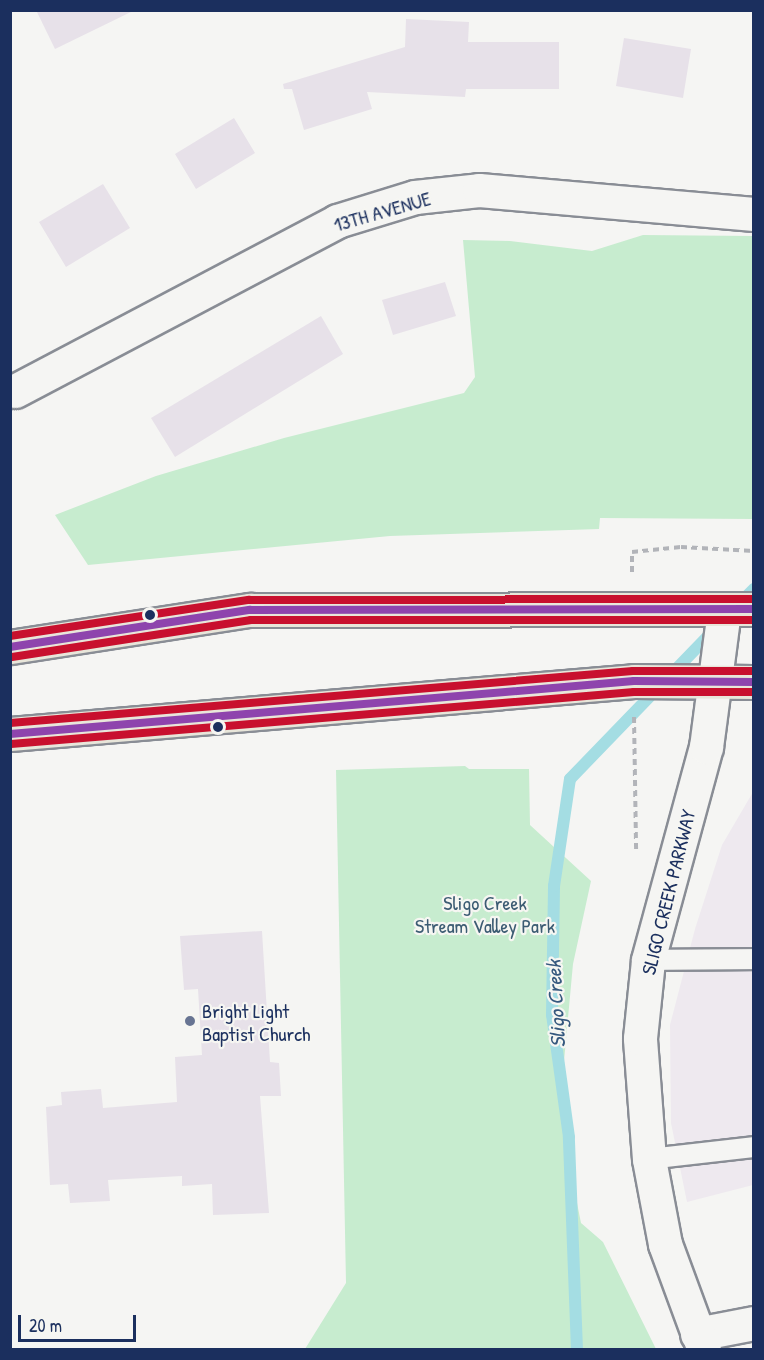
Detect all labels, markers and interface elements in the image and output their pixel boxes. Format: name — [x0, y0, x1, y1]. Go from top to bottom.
street label: 13TH AVENUE — [331, 186, 433, 236]
unlabelled marker — [144, 609, 156, 621]
unlabelled marker — [212, 721, 224, 733]
street label: SLIGO CREEK PARKWAY — [636, 807, 700, 977]
park label: Sligo Creek Stream Valley Park — [415, 891, 555, 938]
water label: Sligo Creek — [541, 960, 571, 1048]
place label: Bright Light Baptist Church — [202, 998, 310, 1045]
marker: Bright Light Baptist Church — [183, 1014, 197, 1028]
scale bar — [21, 1303, 140, 1341]
text: 20 m — [29, 1313, 62, 1338]

